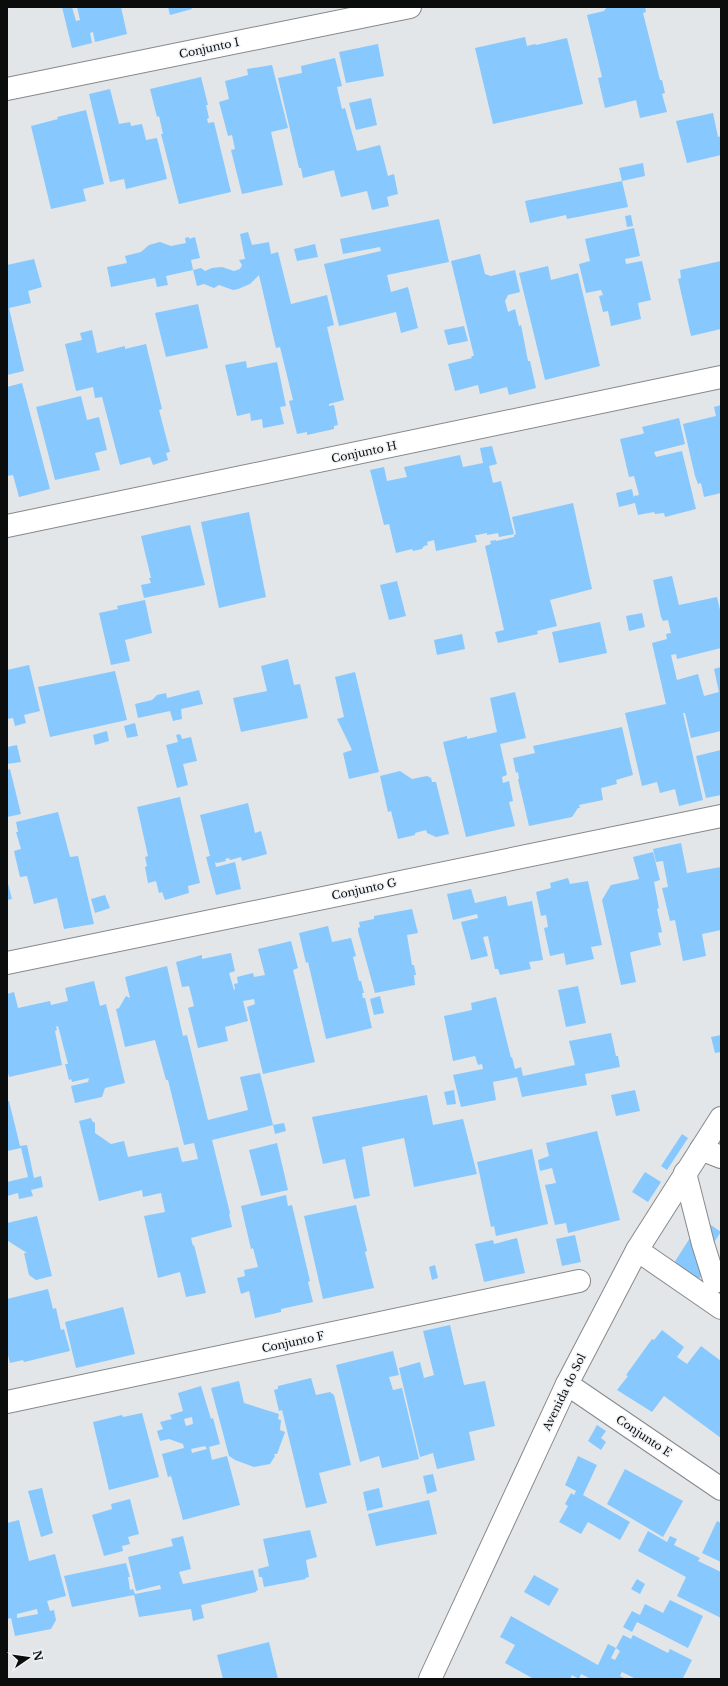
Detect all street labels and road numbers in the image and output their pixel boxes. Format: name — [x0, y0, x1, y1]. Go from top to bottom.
street label: Conjunto I — [178, 35, 241, 61]
street label: Conjunto H — [330, 438, 398, 466]
street label: Conjunto G — [330, 875, 398, 903]
street label: Conjunto F — [260, 1328, 326, 1355]
street label: Avenida do Sol — [539, 1351, 589, 1434]
street label: Conjunto E — [613, 1412, 675, 1460]

